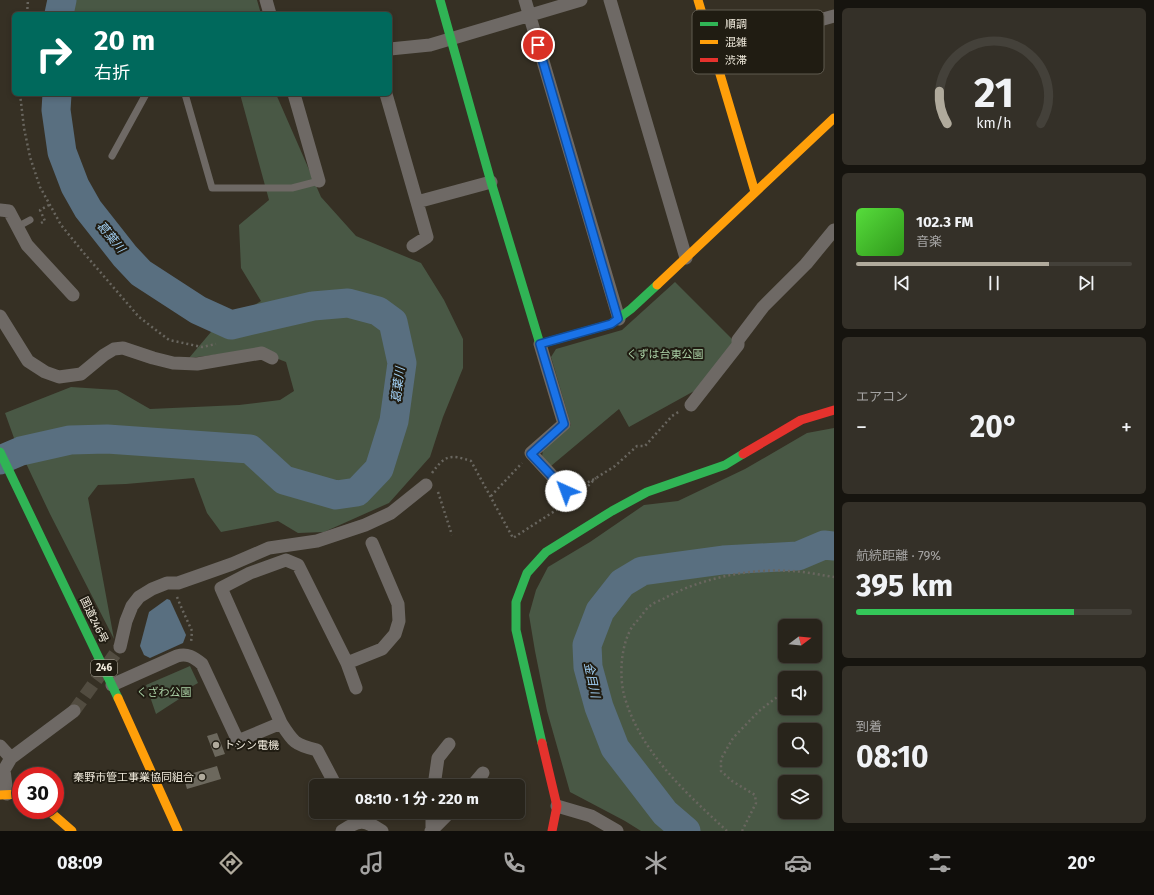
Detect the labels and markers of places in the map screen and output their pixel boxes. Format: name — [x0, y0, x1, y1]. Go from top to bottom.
pin — [521, 28, 555, 62]
place label: トシン電機 — [224, 739, 279, 752]
marker: トシン電機 — [211, 740, 221, 750]
place label: 秦野市管工事業協同組合 — [73, 771, 194, 784]
marker: 秦野市管工事業協同組合 — [197, 772, 207, 782]

